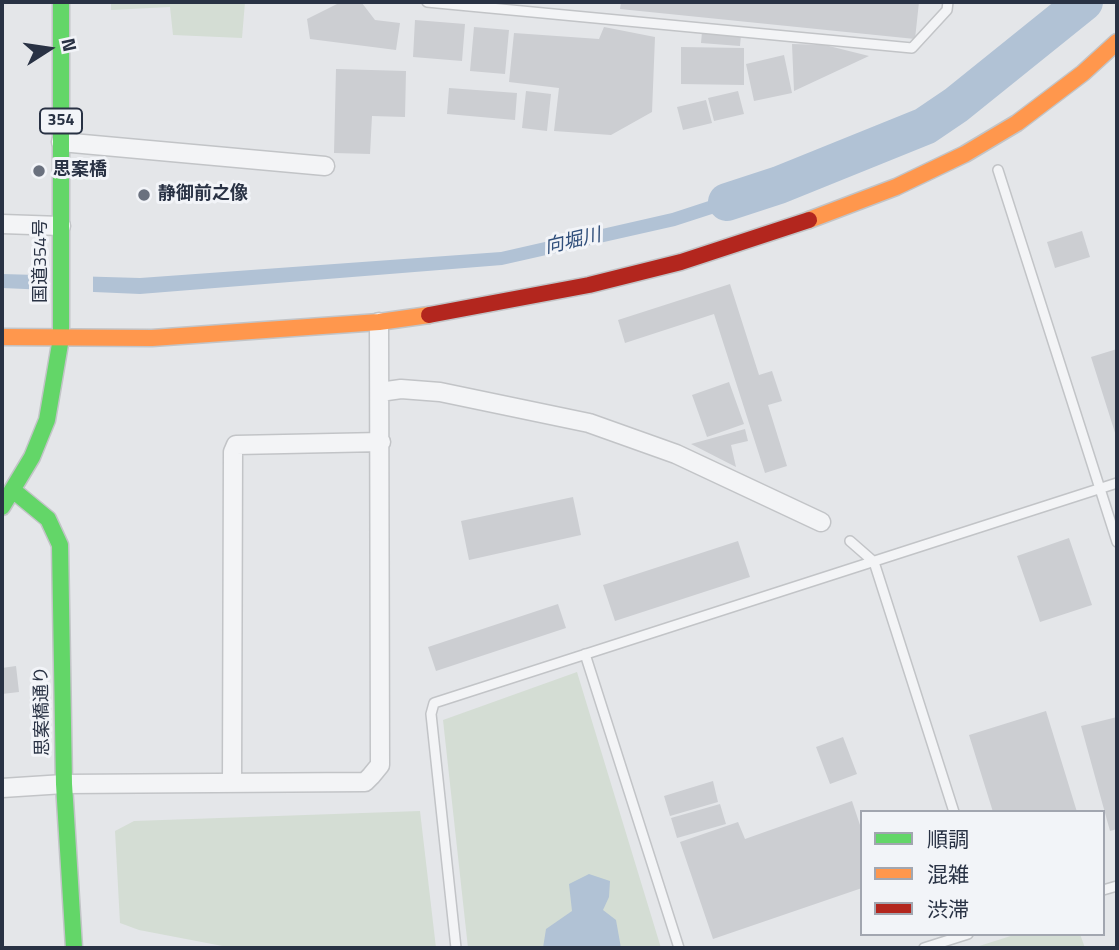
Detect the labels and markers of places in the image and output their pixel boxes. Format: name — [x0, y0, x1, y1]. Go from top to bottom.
place label: 思案橋 — [53, 160, 107, 182]
marker: 思案橋 — [31, 163, 47, 179]
place label: 静御前之像 — [158, 184, 248, 206]
marker: 静御前之像 — [136, 187, 152, 203]

